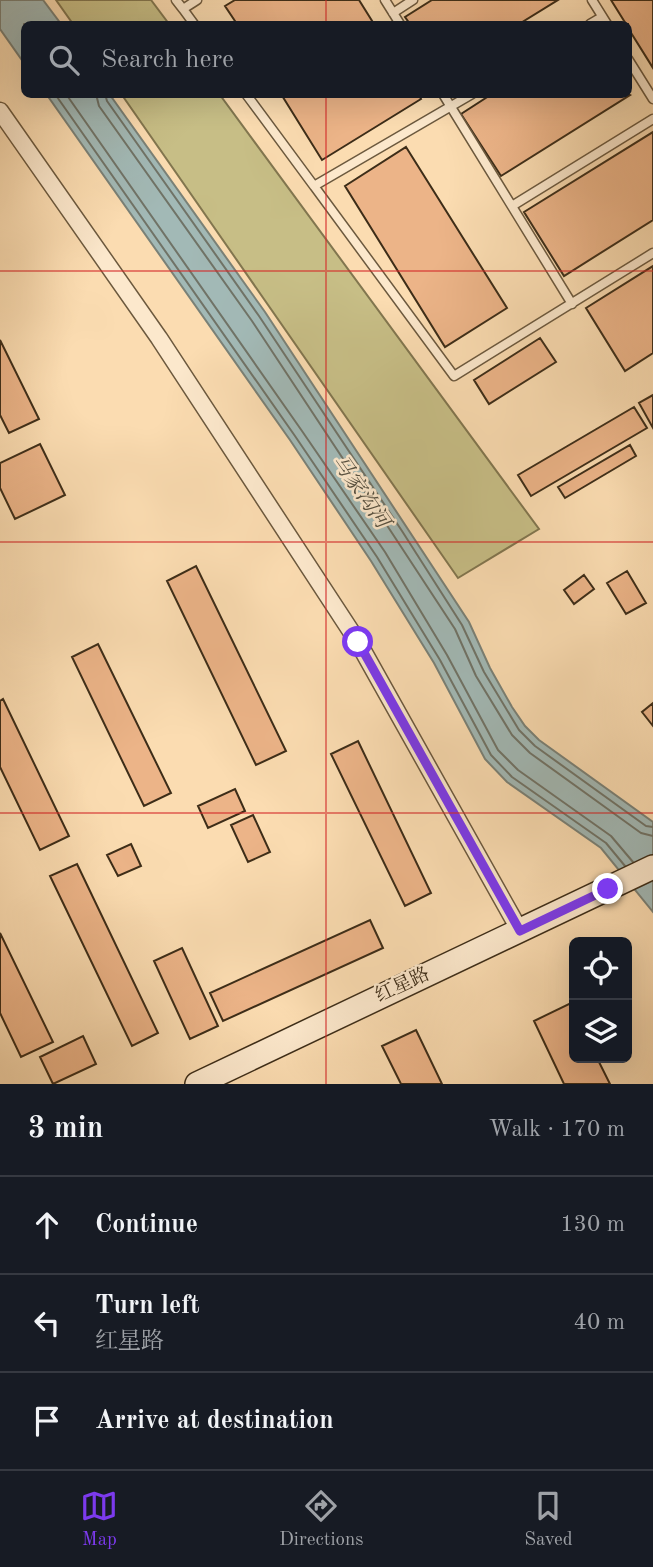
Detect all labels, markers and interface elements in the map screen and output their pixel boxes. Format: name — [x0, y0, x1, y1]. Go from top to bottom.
search box — [21, 21, 632, 98]
icon: search — [45, 41, 83, 79]
text: Search here — [101, 47, 234, 73]
water label: 马家沟河 — [327, 450, 397, 536]
route start — [342, 626, 373, 657]
route end — [592, 873, 623, 904]
map controls — [569, 937, 632, 1063]
button: locate — [569, 937, 632, 1000]
street label: 红星路 — [372, 964, 433, 1007]
button: layers — [569, 1000, 632, 1063]
text: 3 min — [28, 1114, 103, 1144]
text: Walk · 170 m — [489, 1118, 625, 1141]
icon: ahead — [28, 1206, 66, 1244]
text: Continue — [95, 1212, 198, 1238]
text: 130 m — [560, 1213, 625, 1236]
text: Turn left — [95, 1293, 200, 1319]
icon: left — [28, 1304, 66, 1342]
text: 40 m — [574, 1311, 625, 1334]
text: 红星路 — [95, 1330, 164, 1353]
icon: arrive — [28, 1402, 66, 1440]
text: Arrive at destination — [95, 1408, 334, 1434]
tab: Map — [80, 1487, 118, 1552]
tab: Directions — [279, 1487, 364, 1552]
tab: Saved — [524, 1487, 573, 1552]

